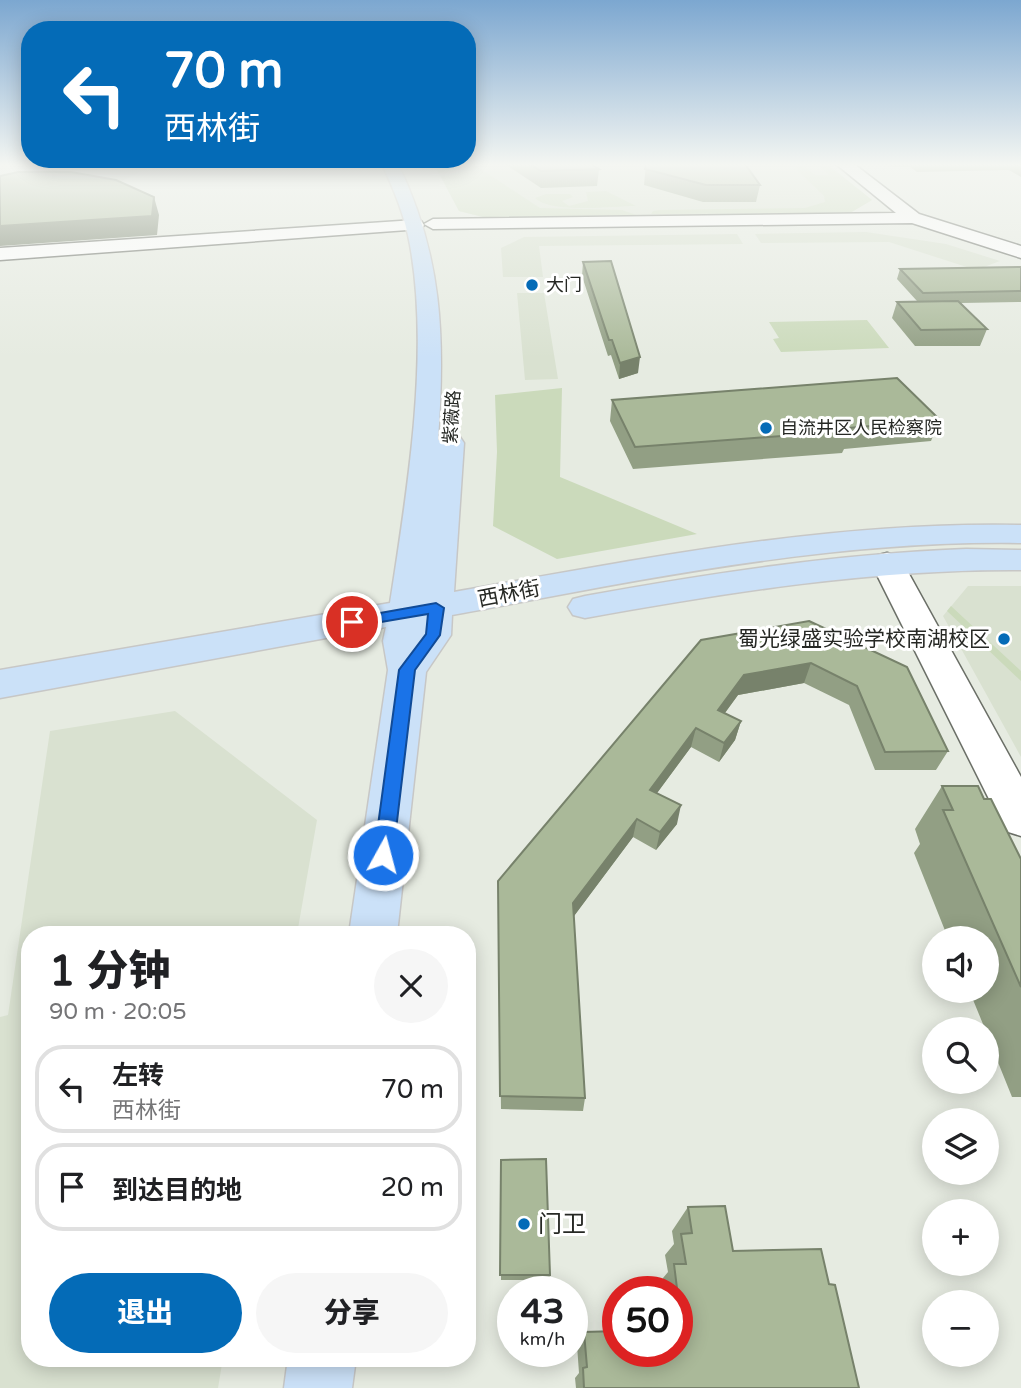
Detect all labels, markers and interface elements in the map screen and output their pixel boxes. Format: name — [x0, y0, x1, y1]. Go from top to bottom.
text: 70 m — [164, 42, 283, 101]
icon: left — [49, 49, 140, 140]
text: 西林街 — [164, 110, 260, 148]
place label: 大门 — [546, 274, 582, 296]
marker: 大门 — [524, 277, 540, 293]
street label: 紫薇路 — [439, 389, 465, 445]
place label: 自流井区人民检察院 — [780, 417, 942, 439]
marker: 自流井区人民检察院 — [758, 420, 774, 436]
street label: 西林街 — [476, 576, 542, 612]
pin — [322, 592, 382, 652]
icon: arrive — [333, 603, 371, 641]
place label: 蜀光绿盛实验学校南湖校区 — [738, 627, 990, 652]
marker: 蜀光绿盛实验学校南湖校区 — [996, 631, 1012, 647]
position arrow — [346, 818, 420, 892]
map controls — [922, 926, 999, 1367]
button: sound — [922, 926, 999, 1003]
text: 1 分钟 — [49, 946, 170, 997]
button: close — [374, 949, 448, 1023]
text: 90 m · 20:05 — [49, 998, 187, 1026]
button: search — [922, 1017, 999, 1094]
text: 左转 — [112, 1060, 164, 1091]
icon: left — [53, 1070, 91, 1108]
text: 70 m — [381, 1074, 444, 1105]
text: 西林街 — [112, 1097, 181, 1125]
button: layers — [922, 1108, 999, 1185]
icon: arrive — [53, 1168, 91, 1206]
text: 20 m — [381, 1172, 444, 1203]
text: 到达目的地 — [112, 1175, 242, 1206]
button: + — [922, 1199, 999, 1276]
place label: 门卫 — [538, 1210, 586, 1239]
marker: 门卫 — [516, 1216, 532, 1232]
button: 退出 — [49, 1273, 242, 1353]
button: 分享 — [256, 1273, 448, 1353]
speed limit sign: 50 — [602, 1276, 693, 1367]
button: − — [922, 1290, 999, 1367]
text: 43 — [521, 1291, 564, 1333]
text: km/h — [520, 1328, 565, 1350]

